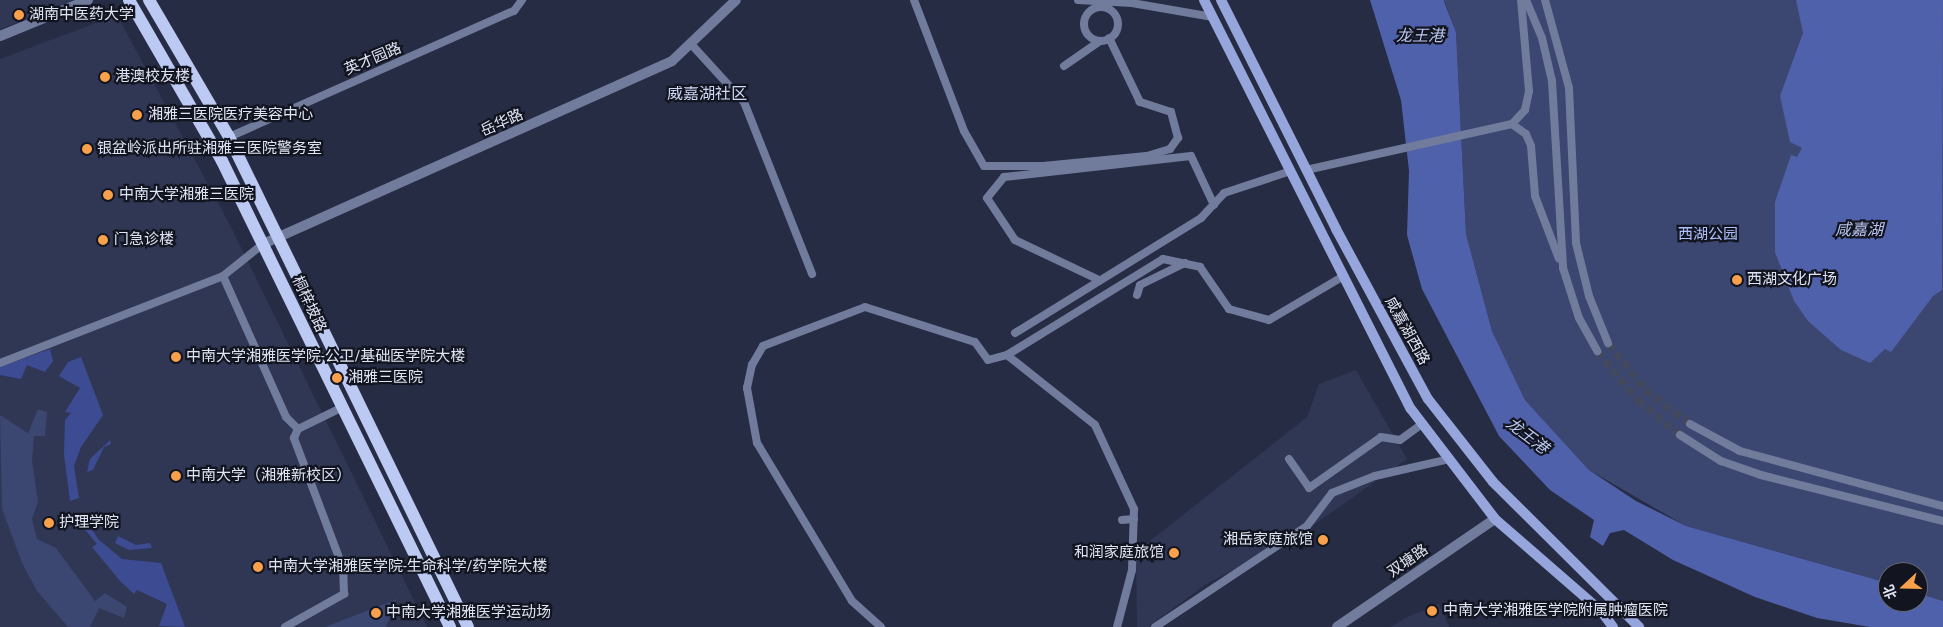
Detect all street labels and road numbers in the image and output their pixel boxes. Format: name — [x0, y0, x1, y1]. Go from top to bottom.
street label: 英才园路 — [342, 39, 404, 79]
street label: 岳华路 — [478, 106, 526, 140]
street label: 桐梓坡路 — [288, 273, 330, 335]
street label: 咸嘉湖西路 — [1381, 294, 1433, 368]
street label: 双塘路 — [1384, 541, 1432, 581]

